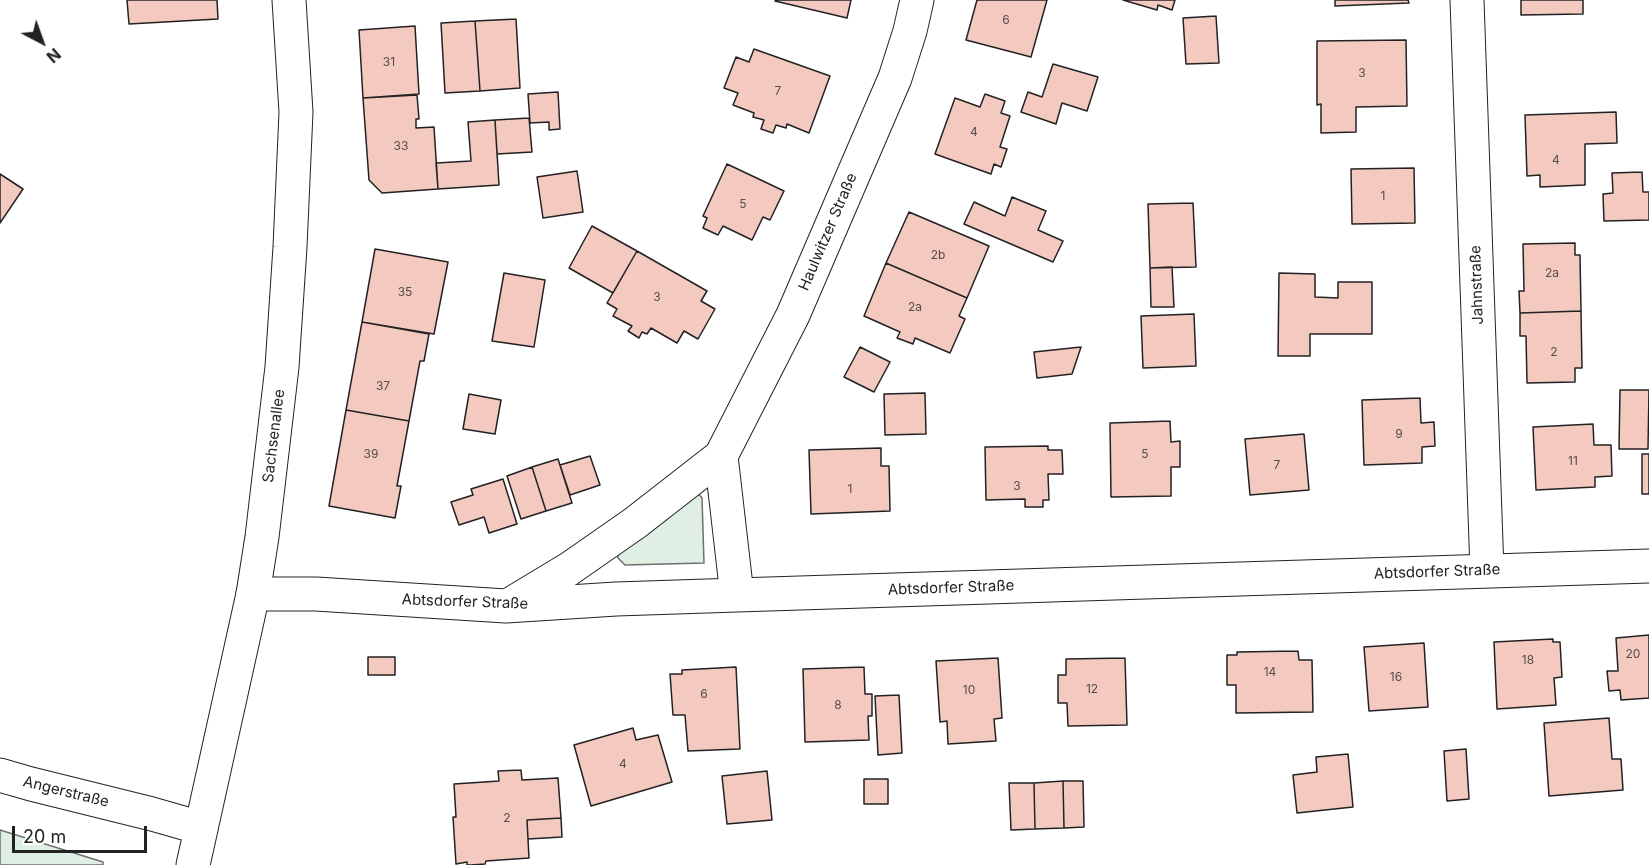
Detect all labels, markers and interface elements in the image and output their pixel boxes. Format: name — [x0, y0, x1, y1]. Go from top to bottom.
north arrow — [12, 12, 72, 72]
house number: 6 — [1002, 13, 1010, 27]
text: N — [43, 44, 65, 67]
house number: 31 — [383, 55, 395, 69]
house number: 3 — [1358, 66, 1366, 80]
house number: 7 — [775, 84, 781, 98]
house number: 4 — [970, 125, 978, 139]
house number: 33 — [394, 139, 408, 153]
house number: 4 — [1552, 153, 1560, 167]
street label: Haulwitzer Straße — [795, 170, 861, 294]
house number: 1 — [1381, 189, 1385, 203]
house number: 5 — [739, 197, 747, 211]
street label: Jahnstraße — [1467, 245, 1487, 325]
house number: 2b — [931, 248, 945, 262]
house number: 2a — [1545, 266, 1559, 280]
house number: 35 — [398, 285, 412, 299]
house number: 3 — [653, 290, 661, 304]
house number: 2a — [908, 300, 922, 314]
house number: 2 — [1550, 345, 1558, 359]
house number: 37 — [376, 379, 390, 393]
street label: Sachsenallee — [259, 388, 289, 484]
house number: 9 — [1395, 427, 1403, 441]
house number: 39 — [364, 447, 378, 461]
house number: 5 — [1141, 447, 1149, 461]
house number: 11 — [1568, 454, 1578, 468]
house number: 7 — [1274, 458, 1280, 472]
house number: 3 — [1013, 479, 1021, 493]
house number: 1 — [848, 482, 852, 496]
street label: Abtsdorfer Straße — [1373, 561, 1501, 583]
street label: Abtsdorfer Straße — [887, 577, 1015, 599]
street label: Abtsdorfer Straße — [401, 591, 529, 613]
house number: 20 — [1626, 647, 1640, 661]
house number: 18 — [1522, 653, 1534, 667]
house number: 14 — [1264, 665, 1276, 679]
house number: 16 — [1390, 670, 1402, 684]
house number: 12 — [1086, 682, 1098, 696]
house number: 10 — [963, 683, 975, 697]
house number: 6 — [700, 687, 708, 701]
house number: 8 — [834, 698, 842, 712]
house number: 4 — [619, 757, 627, 771]
street label: Angerstraße — [21, 773, 111, 811]
house number: 2 — [503, 811, 511, 825]
scale bar — [15, 814, 150, 852]
text: 20 m — [23, 826, 66, 847]

